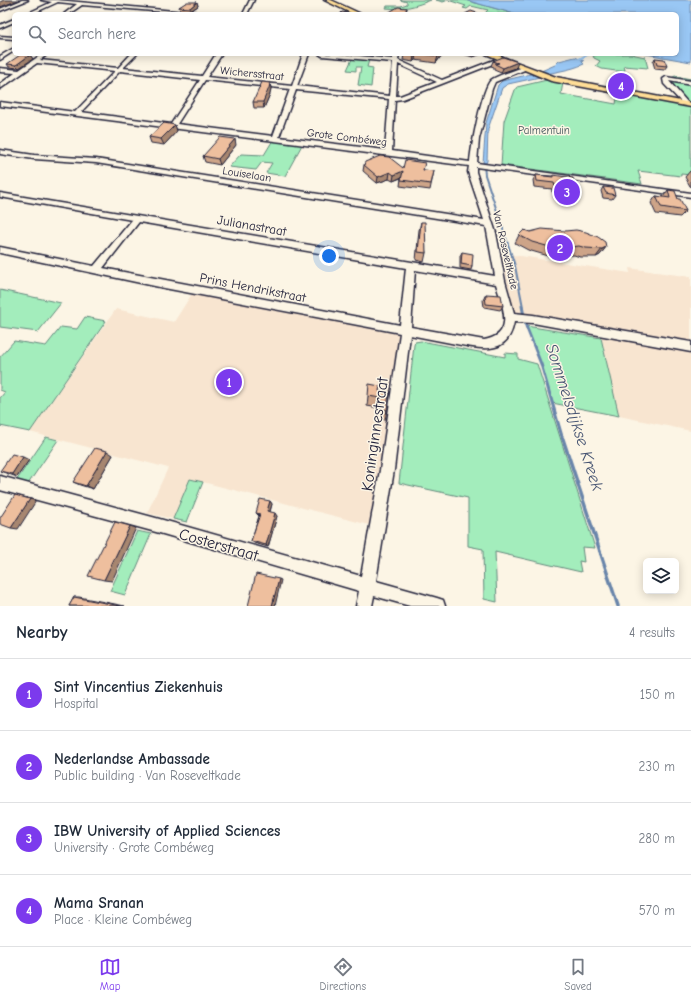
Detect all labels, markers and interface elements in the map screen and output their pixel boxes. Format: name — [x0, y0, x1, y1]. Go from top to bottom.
search box — [12, 12, 679, 56]
icon: search — [26, 23, 48, 45]
text: Search here — [58, 25, 136, 43]
street label: Wichersstraat — [219, 64, 285, 83]
pin: 4 — [608, 71, 634, 101]
park label: Palmentuin — [518, 124, 570, 137]
street label: Grote Combéweg — [306, 126, 388, 149]
street label: Louiselaan — [222, 164, 272, 185]
pin: 3 — [554, 177, 580, 207]
street label: Van Roseveltkade — [490, 209, 521, 291]
street label: Julianastraat — [216, 212, 289, 239]
pin: 2 — [547, 233, 573, 263]
your location — [319, 246, 339, 266]
street label: Prins Hendrikstraat — [199, 270, 309, 305]
water label: Sommelsdijkse Kreek — [542, 341, 608, 494]
pin: 1 — [216, 367, 242, 397]
street label: Koninginnestraat — [358, 376, 392, 492]
street label: Costerstraat — [177, 525, 261, 565]
map controls — [643, 558, 679, 594]
button: layers — [643, 558, 679, 594]
text: Nearby — [16, 623, 67, 642]
text: 4 results — [629, 625, 675, 640]
text: Sint Vincentius Ziekenhuis — [54, 678, 223, 696]
text: 1 — [26, 687, 32, 702]
text: 150 m — [640, 687, 675, 702]
text: Hospital — [54, 696, 98, 711]
text: Nederlandse Ambassade — [54, 750, 210, 768]
text: 2 — [26, 759, 32, 774]
text: 230 m — [639, 759, 675, 774]
text: Public building · Van Roseveltkade — [54, 768, 241, 783]
text: IBW University of Applied Sciences — [54, 822, 280, 840]
text: 3 — [26, 831, 32, 846]
text: 280 m — [638, 831, 675, 846]
text: University · Grote Combéweg — [54, 840, 214, 855]
text: Mama Sranan — [54, 894, 144, 912]
text: 4 — [26, 903, 32, 918]
text: 570 m — [639, 903, 675, 918]
text: Place · Kleine Combéweg — [54, 912, 192, 927]
tab: Map — [99, 956, 121, 993]
tab: Directions — [319, 956, 366, 993]
tab: Saved — [564, 956, 592, 993]

